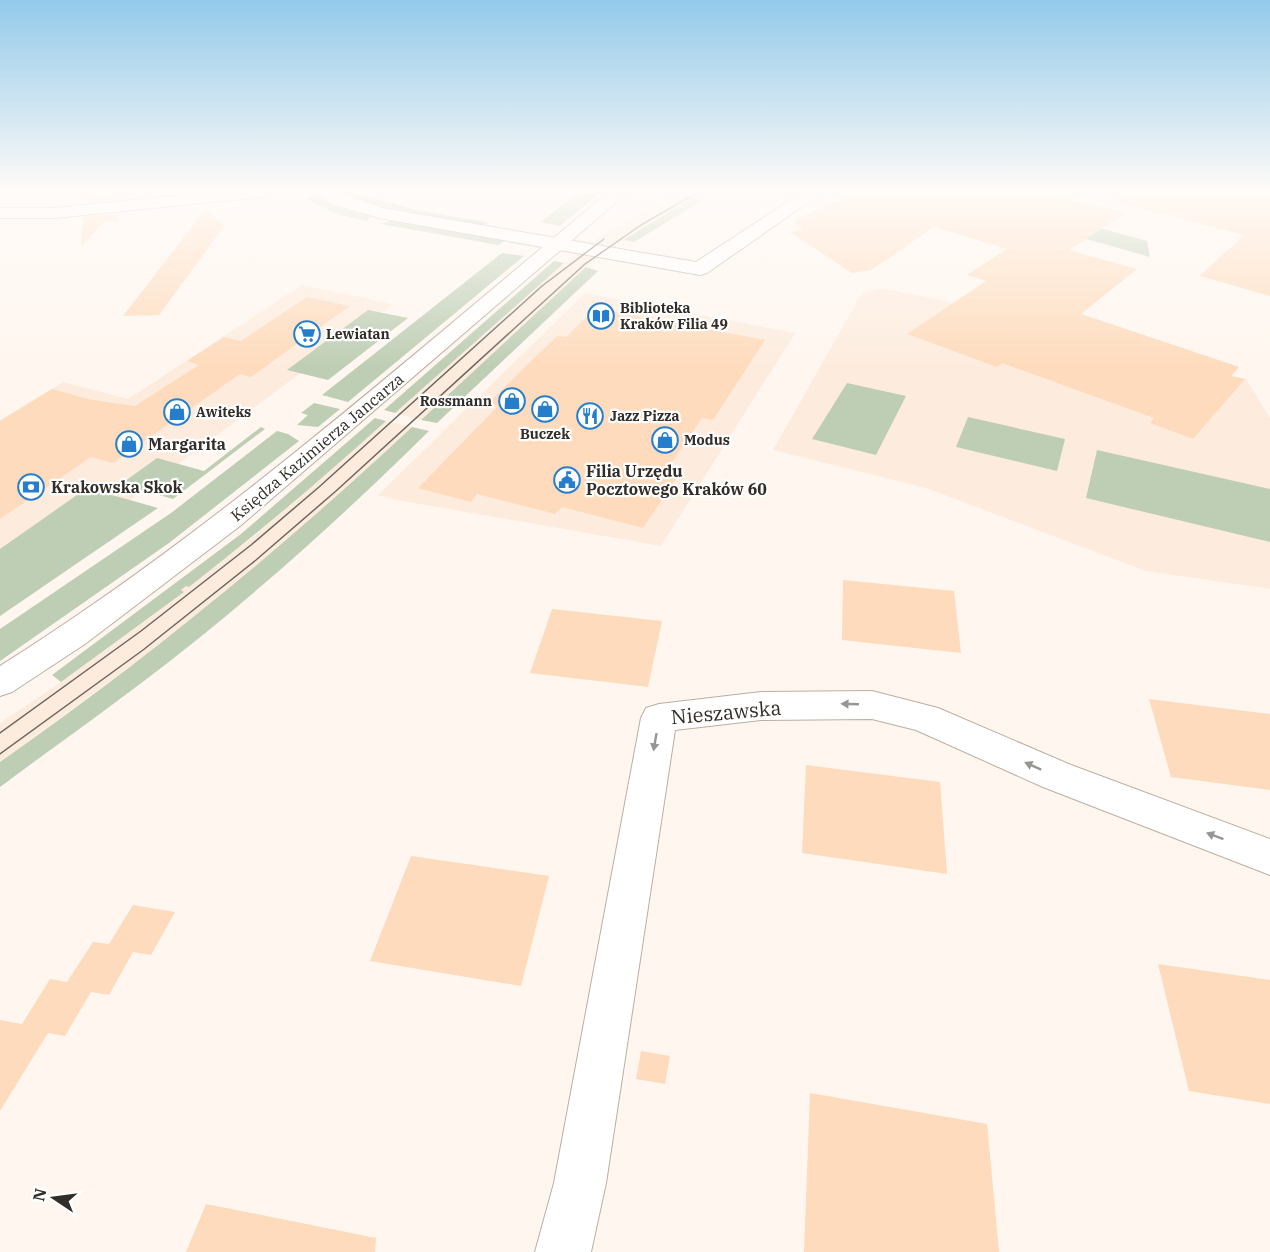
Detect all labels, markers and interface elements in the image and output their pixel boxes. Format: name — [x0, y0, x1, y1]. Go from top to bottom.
place label: Biblioteka Kraków Filia 49 — [620, 299, 728, 333]
library icon: Biblioteka Kraków Filia 49 — [586, 301, 616, 331]
supermarket icon: Lewiatan — [292, 319, 322, 349]
place label: Lewiatan — [326, 325, 390, 343]
street label: Księdza Kazimierza Jancarza — [226, 369, 408, 525]
shop icon: Rossmann — [497, 386, 527, 416]
place label: Rossmann — [420, 392, 492, 410]
shop icon: Buczek — [530, 394, 560, 424]
shop icon: Awiteks — [162, 397, 192, 427]
restaurant icon: Jazz Pizza — [575, 401, 605, 431]
place label: Awiteks — [196, 403, 251, 421]
place label: Jazz Pizza — [610, 407, 679, 425]
place label: Buczek — [520, 425, 570, 443]
shop icon: Modus — [650, 425, 680, 455]
shop icon: Margarita — [114, 429, 144, 459]
place label: Modus — [684, 431, 730, 449]
place label: Margarita — [148, 434, 226, 454]
place label: Filia Urzędu Pocztowego Kraków 60 — [586, 461, 767, 499]
public building icon: Filia Urzędu Pocztowego Kraków 60 — [552, 465, 582, 495]
bank icon: Krakowska Skok — [16, 472, 46, 502]
place label: Krakowska Skok — [51, 477, 183, 497]
street label: Nieszawska — [670, 694, 782, 730]
one-way arrow — [841, 700, 860, 709]
one-way arrow — [650, 733, 659, 752]
one-way arrow — [1024, 761, 1042, 771]
one-way arrow — [1206, 831, 1224, 841]
north arrow — [24, 1168, 84, 1228]
text: N — [28, 1186, 51, 1203]

